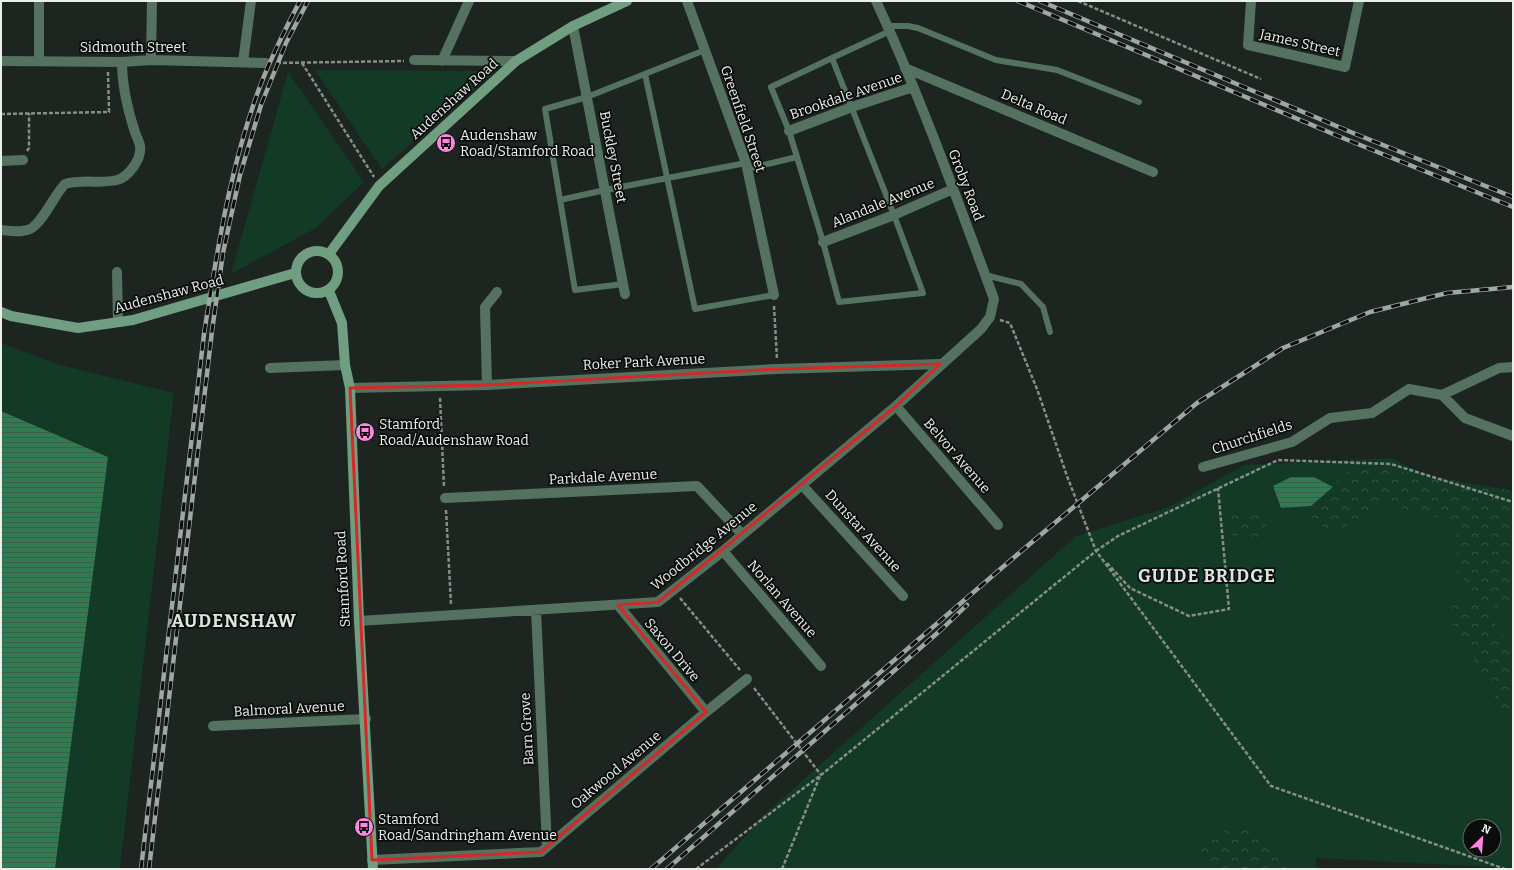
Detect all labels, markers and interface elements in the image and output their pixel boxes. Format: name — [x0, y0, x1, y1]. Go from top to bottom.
street label: James Street — [1257, 25, 1342, 61]
street label: Sidmouth Street — [80, 39, 186, 56]
street label: Audenshaw Road — [406, 55, 502, 143]
street label: Greenfield Street — [717, 63, 769, 175]
street label: Brookdale Avenue — [788, 69, 904, 123]
street label: Delta Road — [998, 86, 1070, 128]
street label: Buckley Street — [596, 110, 630, 204]
place label: Audenshaw Road/Stamford Road — [460, 127, 594, 160]
bus stop icon: Audenshaw Road/Stamford Road — [435, 132, 457, 154]
street label: Groby Road — [945, 147, 987, 223]
street label: Alandale Avenue — [829, 175, 937, 231]
street label: Audenshaw Road — [112, 271, 226, 317]
street label: Roker Park Avenue — [582, 350, 706, 374]
street label: Belvor Avenue — [920, 415, 994, 497]
place label: Stamford Road/Audenshaw Road — [379, 416, 529, 449]
street label: Churchfields — [1210, 416, 1294, 458]
bus stop icon: Stamford Road/Audenshaw Road — [354, 421, 376, 443]
street label: Parkdale Avenue — [548, 466, 658, 488]
street label: Dunstar Avenue — [822, 486, 904, 576]
street label: Woodbridge Avenue — [648, 498, 760, 594]
street label: Stamford Road — [332, 530, 354, 628]
street label: Norlan Avenue — [744, 557, 820, 641]
district label: GUIDE BRIDGE — [1138, 565, 1276, 587]
district label: AUDENSHAW — [171, 610, 297, 632]
street label: Saxon Drive — [641, 615, 703, 685]
street label: Barn Grove — [517, 692, 537, 766]
street label: Balmoral Avenue — [233, 698, 345, 720]
street label: Oakwood Avenue — [567, 727, 665, 813]
place label: Stamford Road/Sandringham Avenue — [378, 811, 557, 844]
bus stop icon: Stamford Road/Sandringham Avenue — [353, 816, 375, 838]
north arrow — [1462, 818, 1502, 858]
text: N — [1479, 822, 1493, 837]

